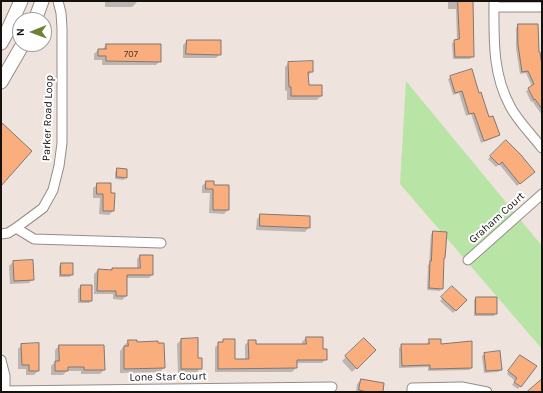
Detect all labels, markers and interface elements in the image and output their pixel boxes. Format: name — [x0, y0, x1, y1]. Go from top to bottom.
north arrow — [12, 12, 52, 52]
text: N — [14, 28, 27, 36]
house number: 707 — [124, 49, 138, 59]
street label: Parker Road Loop — [40, 75, 56, 161]
street label: Graham Court — [466, 190, 528, 246]
street label: Lone Star Court — [129, 370, 207, 384]

